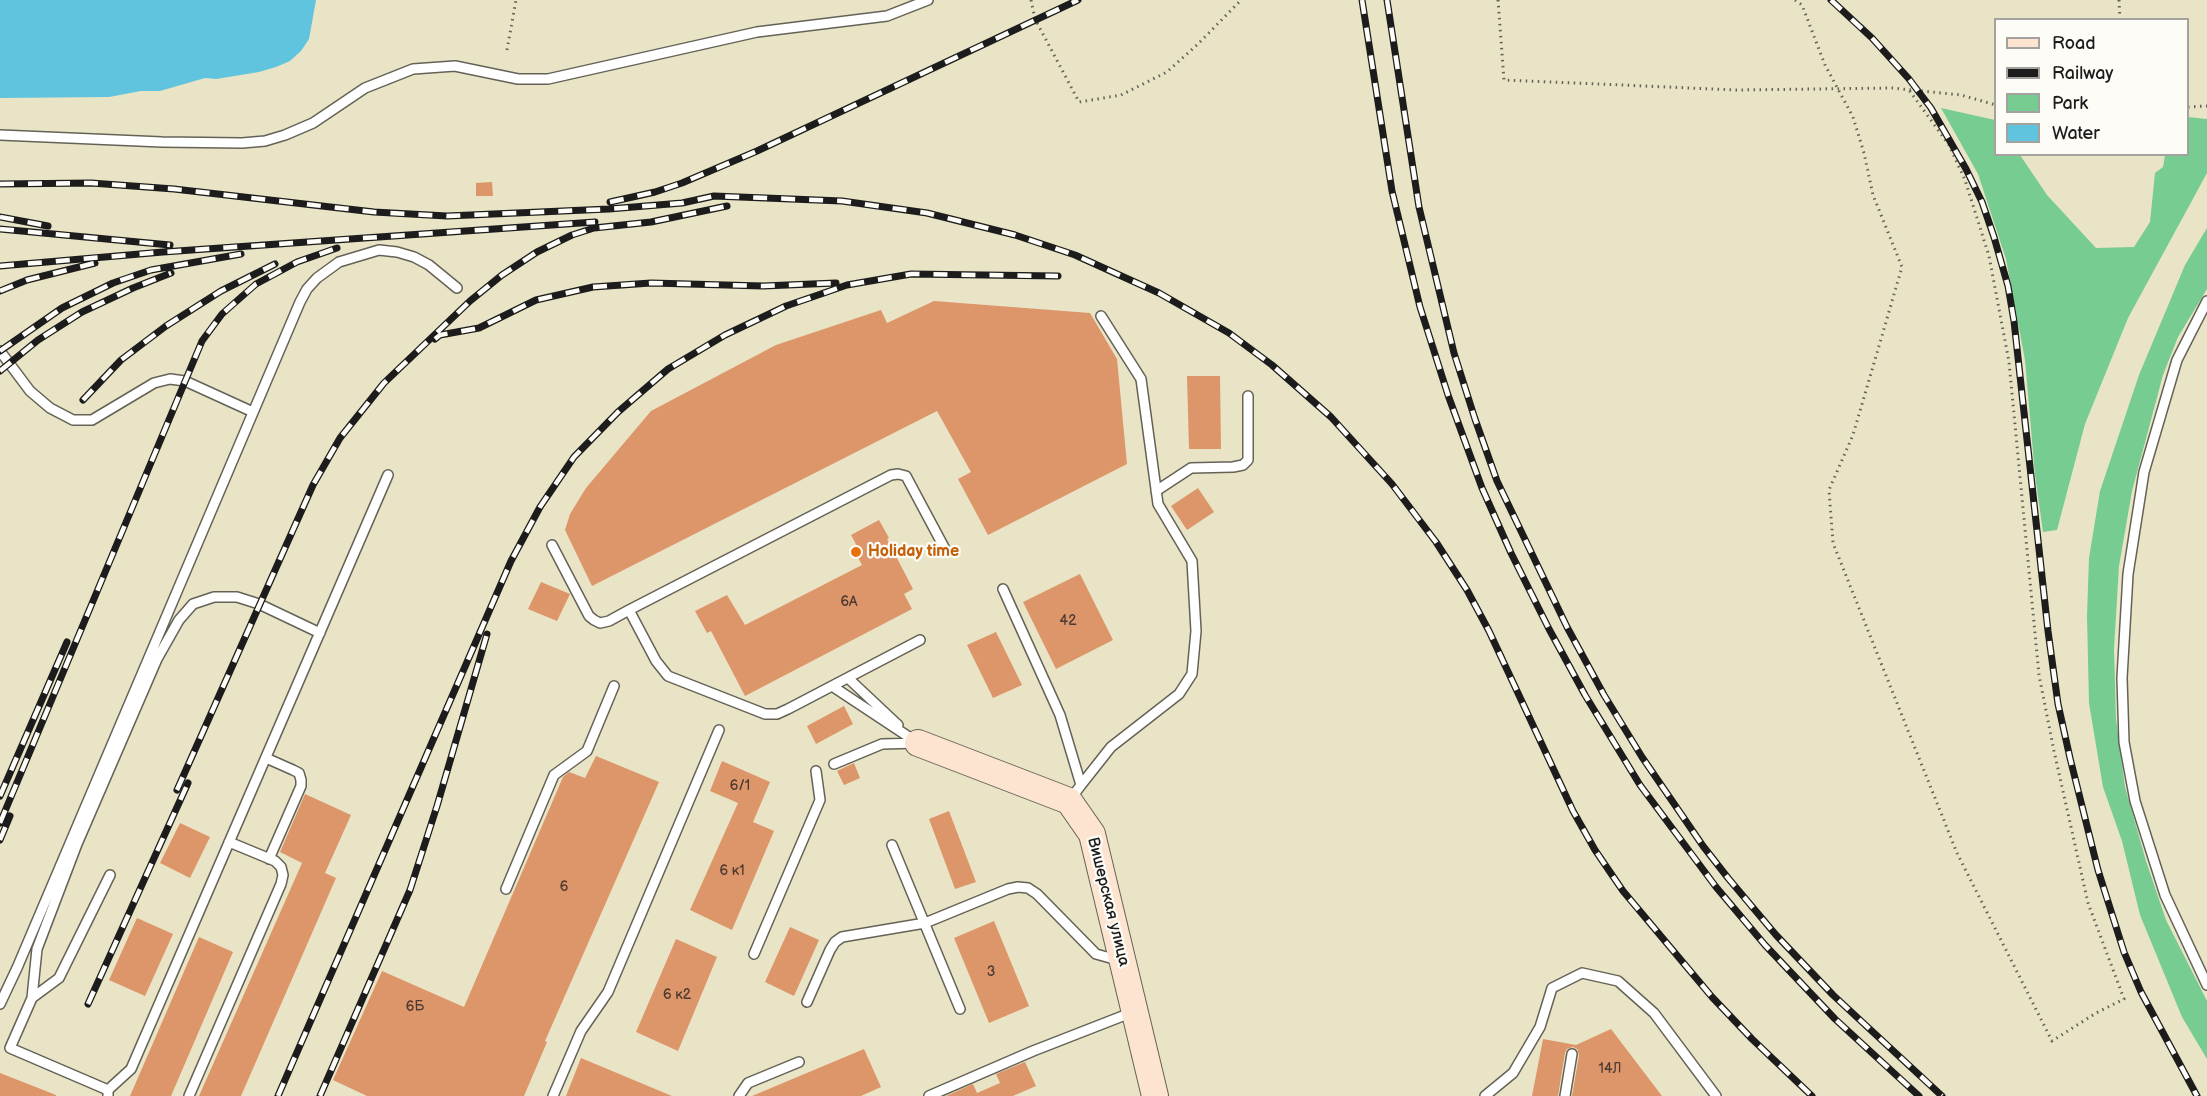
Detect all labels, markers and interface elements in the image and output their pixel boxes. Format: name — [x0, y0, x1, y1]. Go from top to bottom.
legend — [1994, 18, 2189, 156]
text: Road — [2052, 33, 2096, 54]
text: Railway — [2052, 63, 2114, 84]
text: Park — [2052, 93, 2088, 114]
text: Water — [2052, 123, 2100, 144]
place label: Holiday time — [868, 542, 959, 562]
marker: Holiday time — [849, 545, 863, 559]
house number: 6А — [840, 594, 858, 610]
house number: 42 — [1060, 613, 1076, 629]
house number: 6/1 — [730, 778, 750, 794]
street label: Вишерская улица — [1083, 835, 1133, 969]
house number: 6 к1 — [719, 863, 745, 879]
house number: 6 — [560, 879, 568, 895]
house number: 3 — [987, 964, 995, 980]
house number: 6 к2 — [663, 987, 691, 1003]
house number: 6Б — [406, 999, 424, 1015]
house number: 14Л — [1599, 1061, 1621, 1077]

